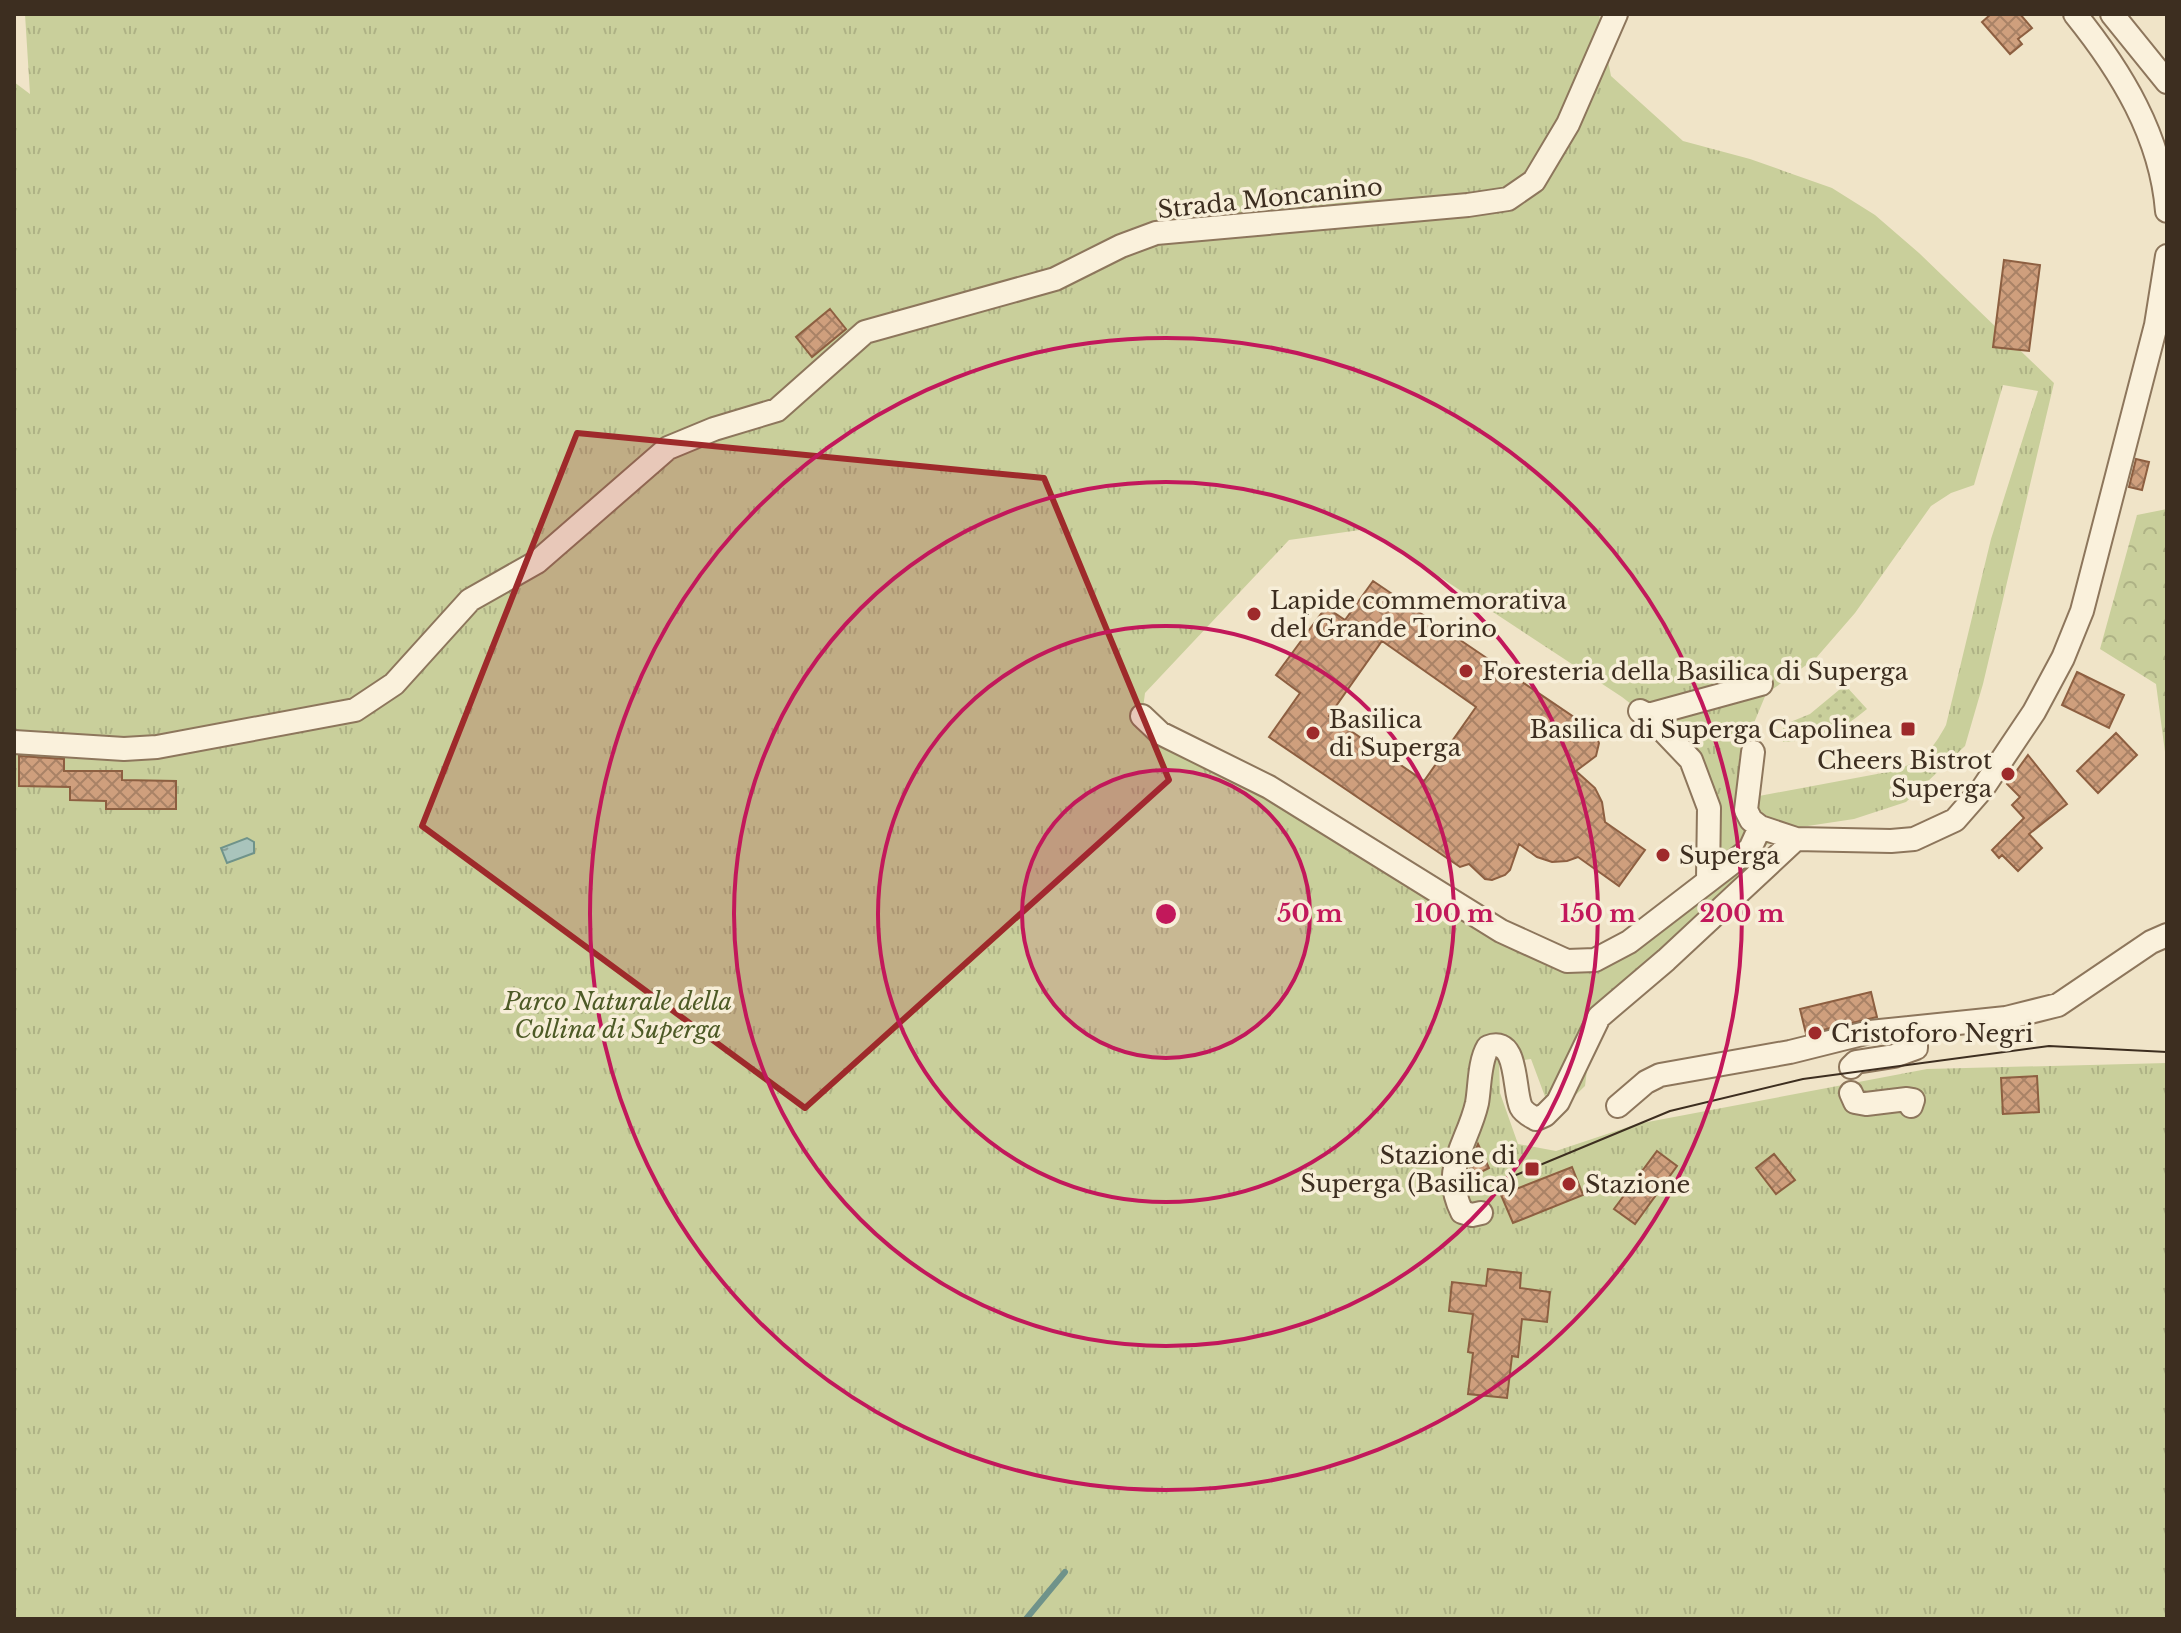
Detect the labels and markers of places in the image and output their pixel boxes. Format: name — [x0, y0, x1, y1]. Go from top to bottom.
place label: Lapide commemorativa del Grande Torino — [1270, 586, 1568, 643]
marker: Lapide commemorativa del Grande Torino — [1245, 605, 1263, 623]
place label: Foresteria della Basilica di Superga — [1482, 657, 1909, 686]
marker: Foresteria della Basilica di Superga — [1457, 662, 1475, 680]
place label: Basilica di Superga — [1329, 705, 1462, 762]
place label: Basilica di Superga Capolinea — [1530, 715, 1893, 744]
marker: Basilica di Superga Capolinea — [1899, 720, 1917, 738]
marker: Basilica di Superga — [1304, 724, 1322, 742]
place label: Cheers Bistrot Superga — [1817, 746, 1993, 803]
marker: Cheers Bistrot Superga — [1999, 765, 2017, 783]
place label: Superga — [1679, 841, 1780, 870]
marker: Superga — [1654, 846, 1672, 864]
centre of rings — [1152, 900, 1180, 928]
place label: Cristoforo Negri — [1831, 1019, 2033, 1048]
marker: Cristoforo Negri — [1806, 1024, 1824, 1042]
place label: Stazione di Superga (Basilica) — [1300, 1141, 1516, 1198]
marker: Stazione di Superga (Basilica) — [1523, 1160, 1541, 1178]
place label: Stazione — [1585, 1170, 1690, 1199]
marker: Stazione — [1560, 1175, 1578, 1193]

